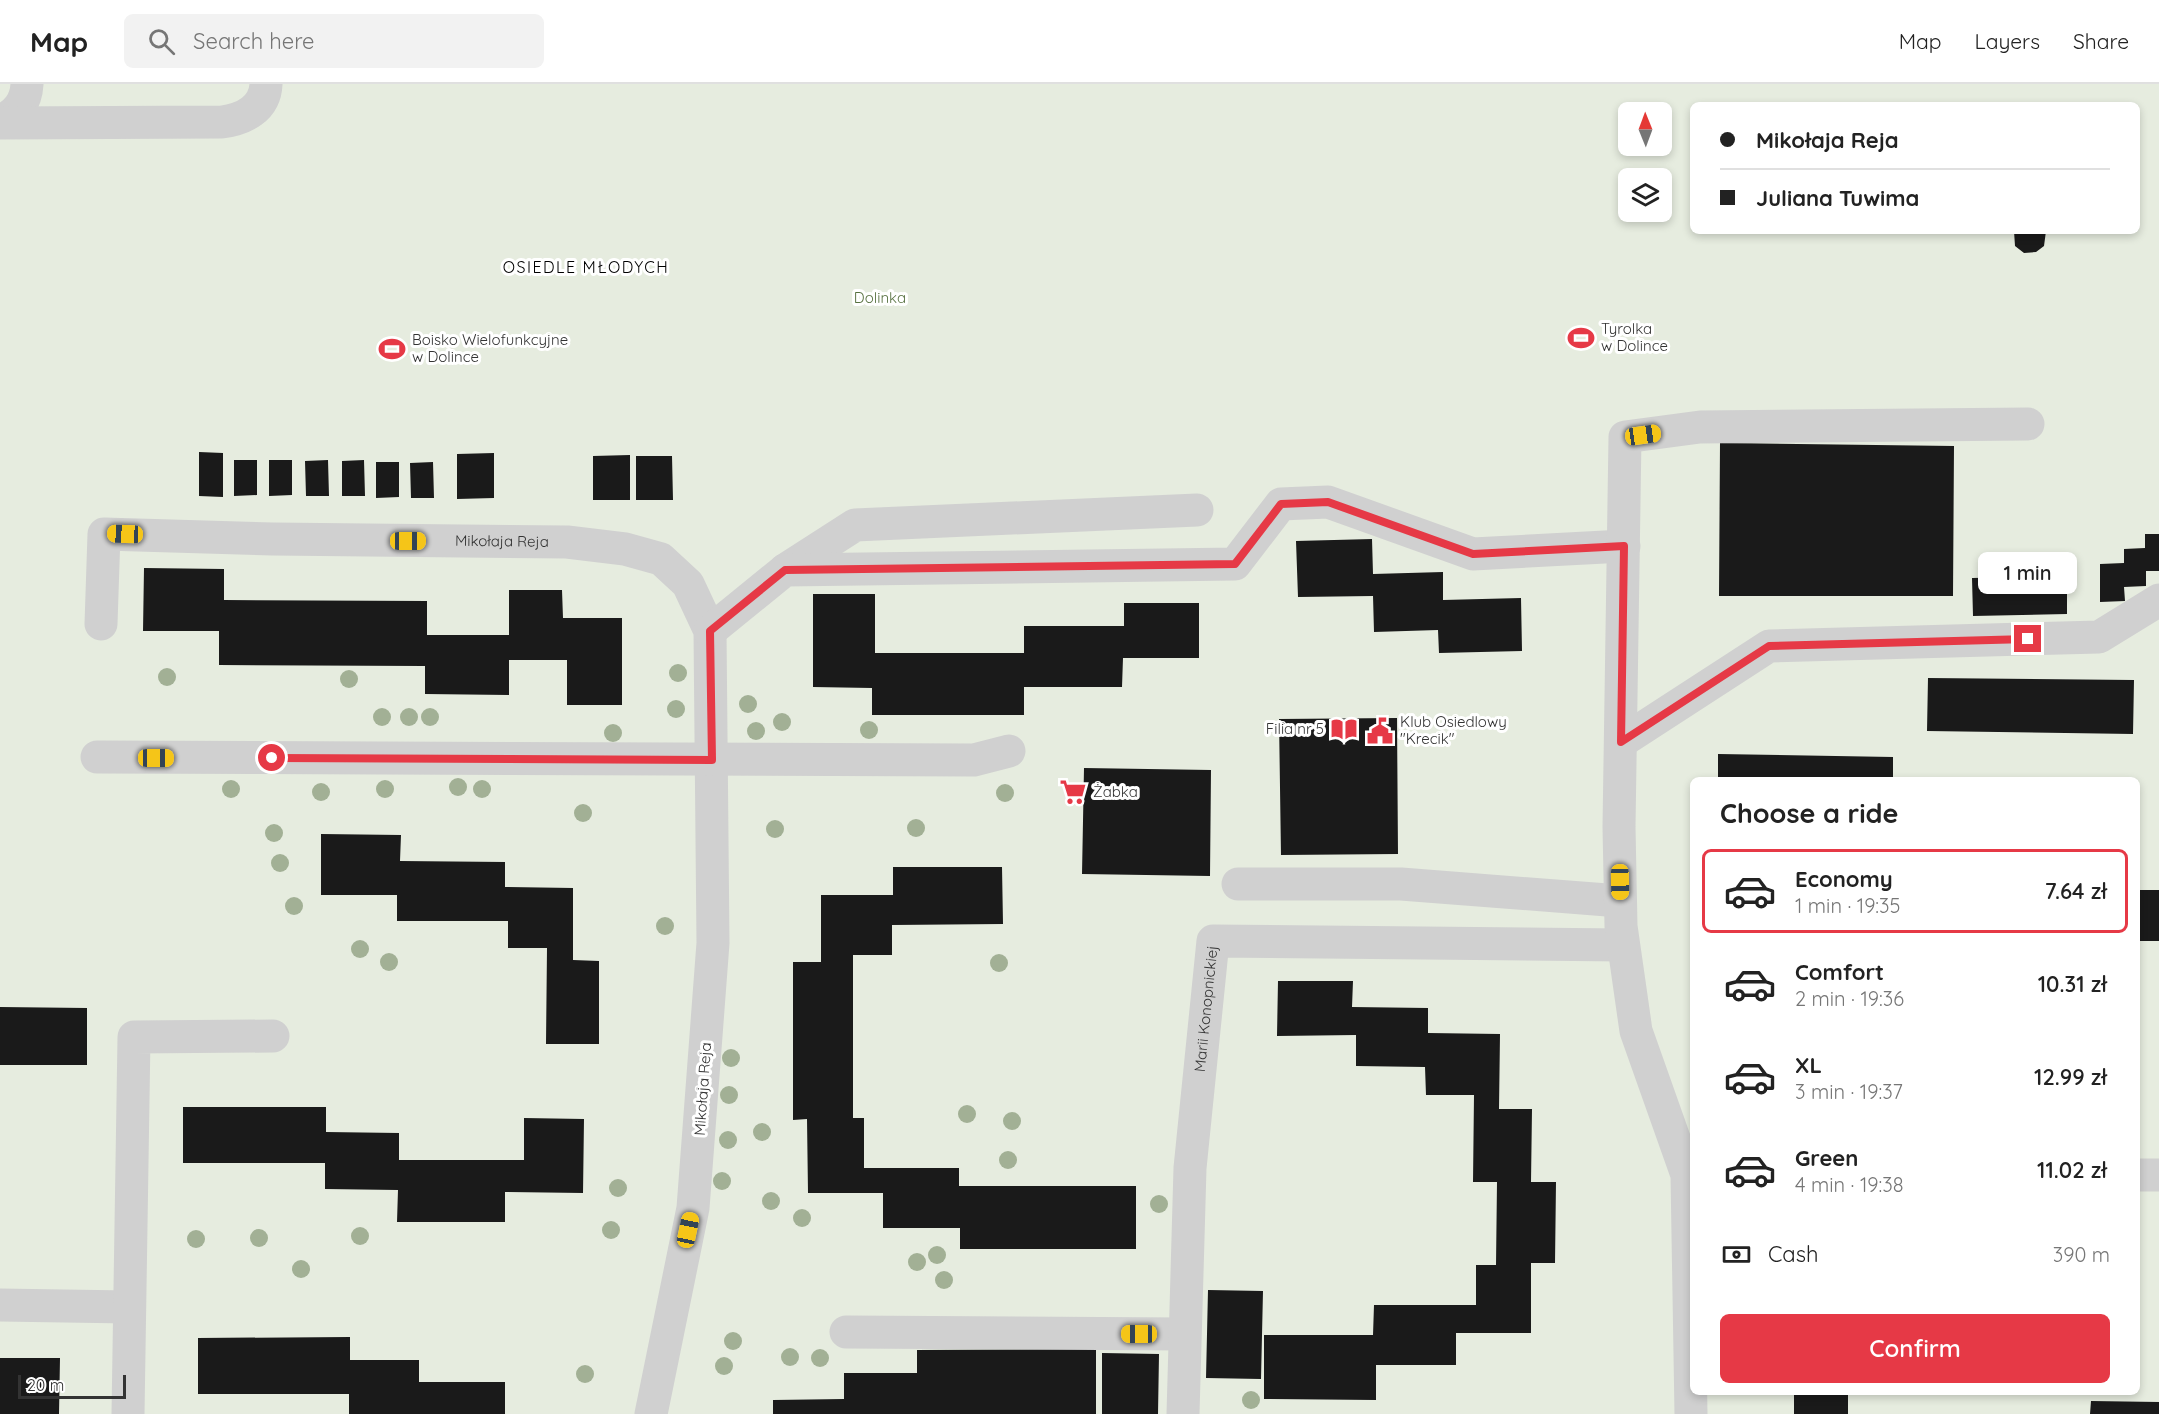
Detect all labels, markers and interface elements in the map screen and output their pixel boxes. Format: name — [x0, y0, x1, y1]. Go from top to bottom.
search box — [124, 14, 544, 68]
text: Map — [30, 24, 88, 59]
icon: search — [145, 25, 178, 58]
text: Search here — [193, 27, 315, 55]
text: Map — [1899, 28, 1942, 54]
text: Layers — [1975, 28, 2040, 54]
text: Share — [2073, 28, 2129, 54]
north arrow — [1618, 102, 1672, 156]
map controls — [1618, 102, 1672, 222]
text: Mikołaja Reja — [1756, 126, 1899, 154]
button: layers — [1618, 168, 1672, 222]
text: Juliana Tuwima — [1756, 184, 1919, 212]
district label: OSIEDLE MŁODYCH — [503, 257, 669, 277]
park label: Dolinka — [854, 288, 906, 307]
place label: Tyrolka w Dolince — [1601, 319, 1668, 355]
sports icon: Tyrolka w Dolince — [1566, 323, 1596, 353]
place label: Boisko Wielofunkcyjne w Dolince — [412, 330, 568, 366]
sports icon: Boisko Wielofunkcyjne w Dolince — [377, 334, 407, 364]
car — [1624, 424, 1662, 446]
car — [107, 524, 143, 544]
street label: Mikołaja Reja — [455, 531, 549, 551]
car — [390, 532, 426, 550]
callout: 1 min — [1978, 552, 2078, 594]
text: 1 min — [2004, 560, 2051, 585]
route end — [2014, 625, 2041, 652]
place label: Klub Osiedlowy "Krecik" — [1400, 712, 1507, 748]
library icon: Filia nr 5 — [1329, 714, 1359, 744]
public building icon: Klub Osiedlowy "Krecik" — [1365, 716, 1395, 746]
place label: Filia nr 5 — [1266, 719, 1324, 738]
route start — [258, 744, 285, 771]
car — [138, 749, 174, 767]
supermarket icon: Żabka — [1058, 777, 1088, 807]
place label: Żabka — [1093, 782, 1138, 801]
text: Choose a ride — [1720, 796, 1898, 830]
car — [1611, 864, 1629, 900]
icon: car — [1723, 864, 1777, 918]
text: Economy — [1795, 865, 1893, 893]
text: 7.64 zł — [2045, 877, 2107, 905]
text: 1 min · 19:35 — [1795, 893, 1900, 918]
street label: Marii Konopnickiej — [1190, 945, 1221, 1073]
icon: car — [1723, 957, 1777, 1011]
text: Comfort — [1795, 958, 1884, 986]
text: 10.31 zł — [2038, 970, 2107, 998]
text: 2 min · 19:36 — [1795, 986, 1904, 1011]
street label: Mikołaja Reja — [690, 1042, 715, 1136]
icon: car — [1723, 1050, 1777, 1104]
text: XL — [1795, 1051, 1822, 1079]
text: 12.99 zł — [2034, 1063, 2107, 1091]
text: 3 min · 19:37 — [1795, 1079, 1903, 1104]
icon: car — [1723, 1143, 1777, 1197]
text: Green — [1795, 1144, 1858, 1172]
text: 11.02 zł — [2037, 1156, 2107, 1184]
text: 4 min · 19:38 — [1795, 1172, 1903, 1197]
car — [675, 1211, 701, 1249]
icon: cash — [1720, 1238, 1753, 1271]
text: Cash — [1768, 1240, 1819, 1268]
text: 390 m — [2053, 1242, 2110, 1267]
button: Confirm — [1720, 1314, 2110, 1383]
car — [1121, 1325, 1157, 1343]
scale bar — [18, 1372, 126, 1400]
text: 20 m — [27, 1375, 64, 1395]

